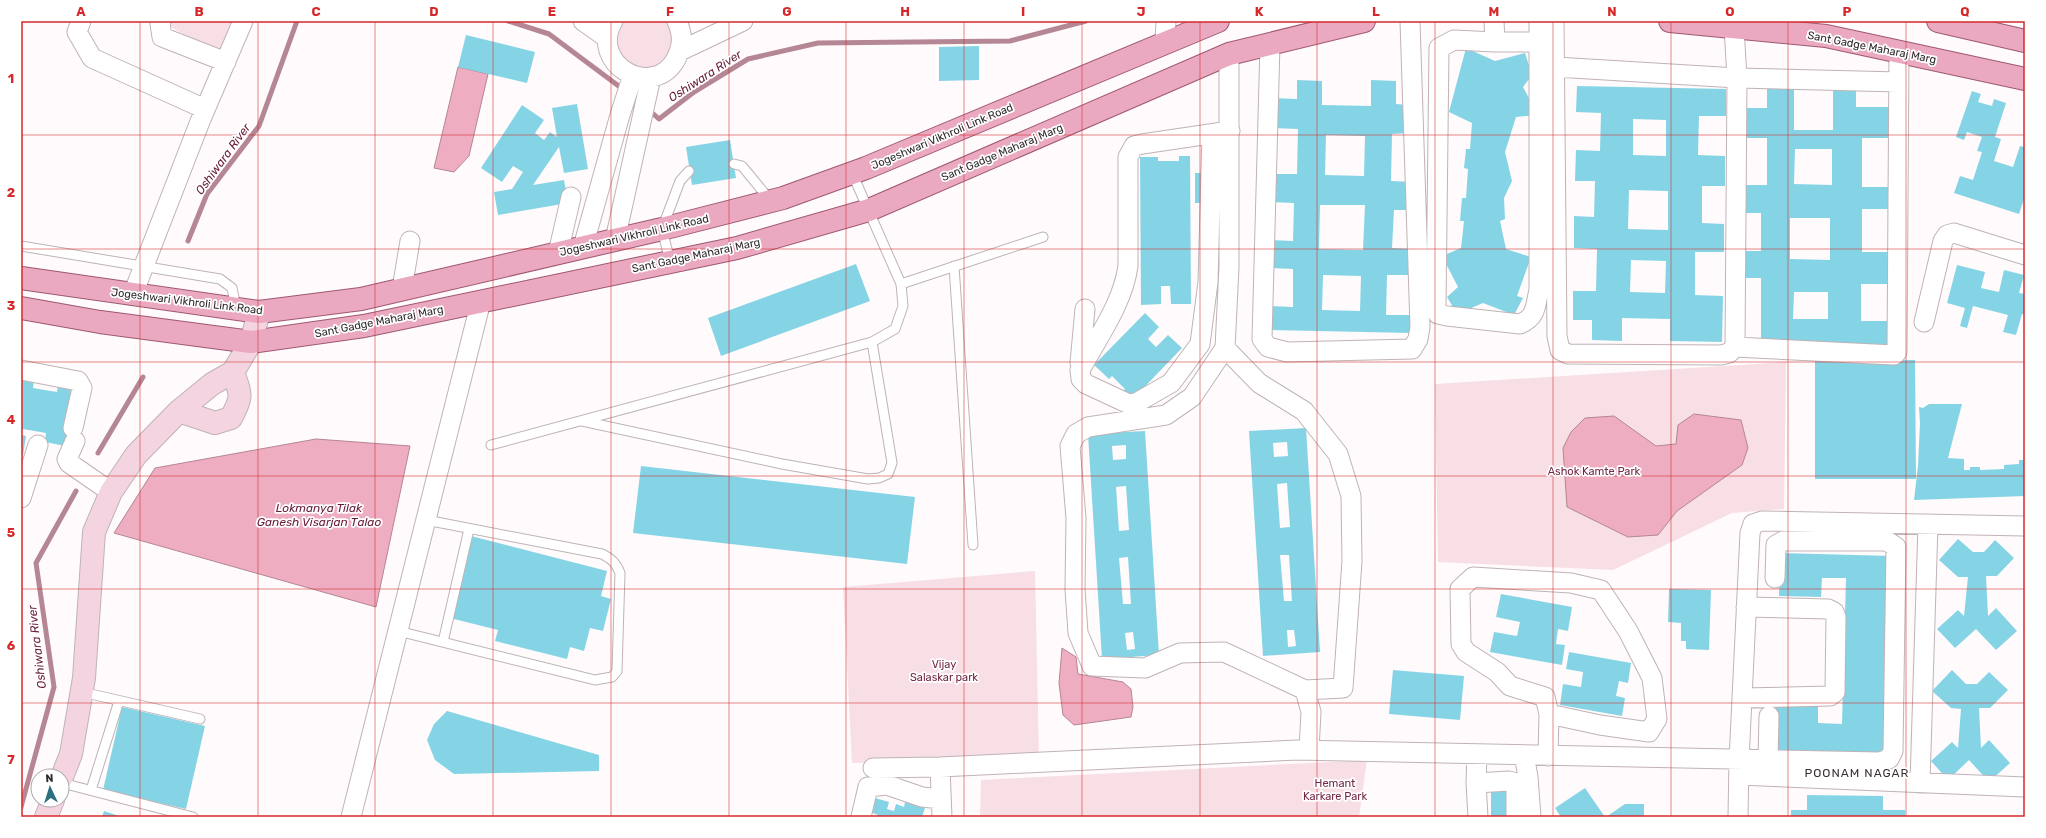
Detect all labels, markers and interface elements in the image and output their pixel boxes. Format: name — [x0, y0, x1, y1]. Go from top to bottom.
text: A — [76, 4, 86, 19]
text: B — [194, 4, 204, 19]
text: C — [311, 4, 321, 19]
text: D — [429, 4, 439, 19]
text: E — [548, 4, 556, 19]
text: F — [666, 4, 674, 19]
text: G — [782, 4, 792, 19]
text: H — [900, 4, 910, 19]
text: I — [1021, 4, 1025, 19]
text: J — [1137, 4, 1145, 19]
text: K — [1255, 4, 1264, 19]
text: L — [1372, 4, 1380, 19]
text: M — [1489, 4, 1499, 19]
text: N — [1607, 4, 1617, 19]
text: O — [1725, 4, 1735, 19]
text: P — [1843, 4, 1852, 19]
text: Q — [1960, 4, 1970, 19]
street label: Sant Gadge Maharaj Marg — [1806, 29, 1937, 66]
water label: Oshiwara River — [666, 47, 744, 105]
text: 1 — [8, 71, 14, 86]
street label: Jogeshwari Vikhroli Link Road — [869, 101, 1015, 172]
water label: Oshiwara River — [193, 120, 254, 197]
street label: Sant Gadge Maharaj Marg — [939, 121, 1065, 184]
text: 2 — [7, 185, 15, 200]
street label: Jogeshwari Vikhroli Link Road — [558, 212, 710, 259]
street label: Sant Gadge Maharaj Marg — [631, 236, 761, 275]
street label: Jogeshwari Vikhroli Link Road — [110, 286, 264, 317]
text: 3 — [7, 298, 16, 313]
street label: Sant Gadge Maharaj Marg — [314, 303, 445, 340]
text: 4 — [7, 412, 16, 427]
park label: Ashok Kamte Park — [1548, 465, 1641, 478]
water label: Lokmanya Tilak Ganesh Visarjan Talao — [257, 501, 381, 529]
text: 5 — [7, 525, 15, 540]
water label: Oshiwara River — [25, 604, 49, 690]
text: 6 — [7, 638, 16, 653]
park label: Vijay Salaskar park — [910, 658, 978, 684]
text: 7 — [7, 752, 15, 767]
district label: POONAM NAGAR — [1805, 766, 1909, 780]
north arrow — [30, 768, 70, 808]
text: N — [45, 772, 54, 785]
park label: Hemant Karkare Park — [1303, 777, 1367, 803]

